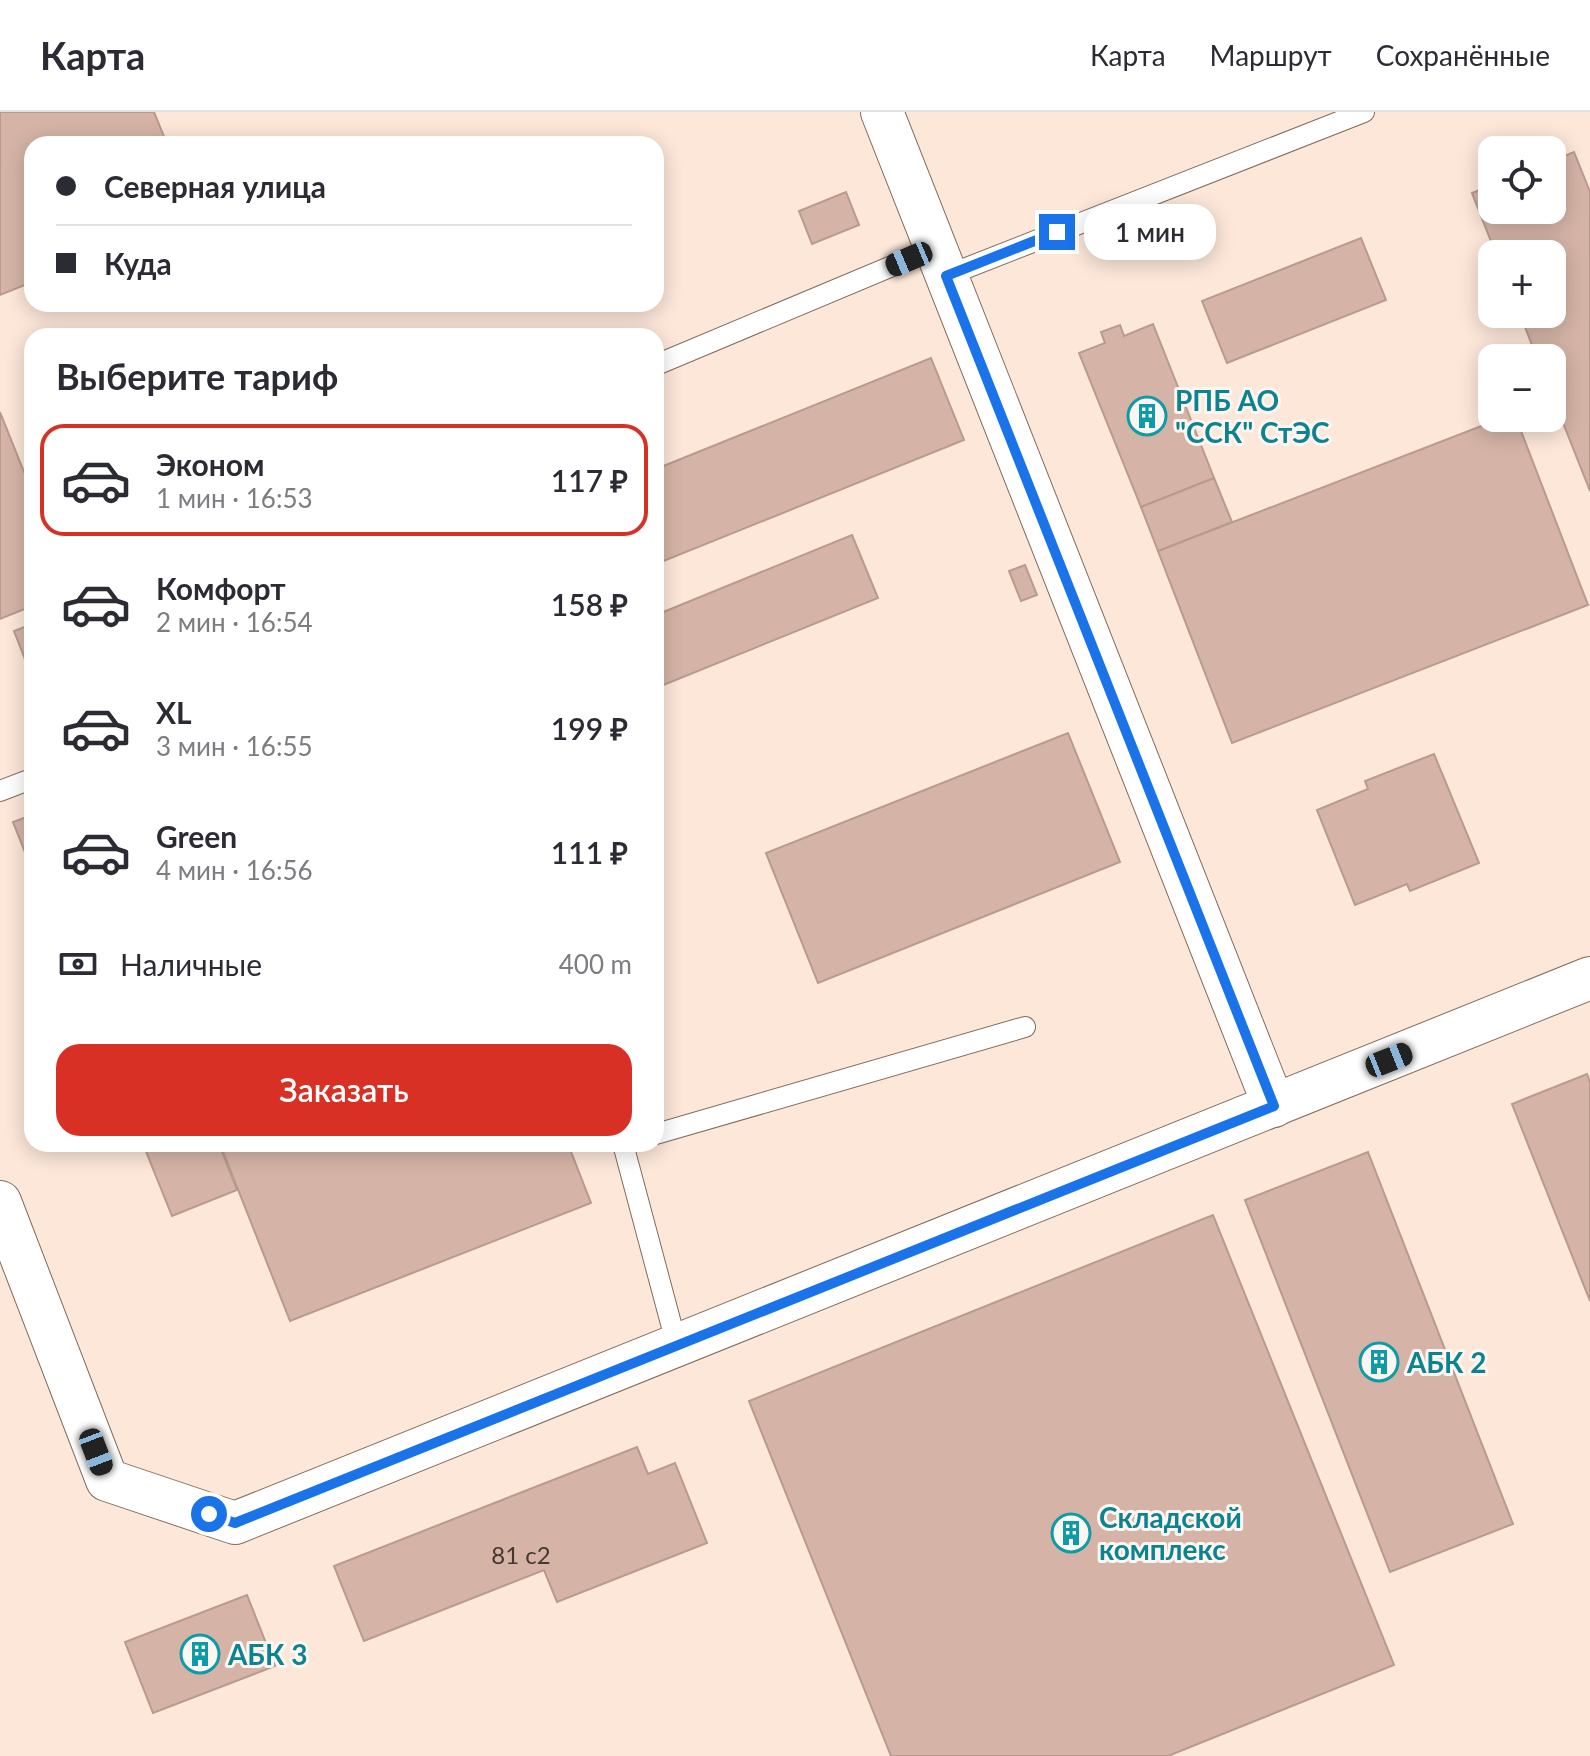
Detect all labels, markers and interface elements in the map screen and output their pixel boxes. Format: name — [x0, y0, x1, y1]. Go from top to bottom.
text: Карта — [40, 32, 145, 78]
text: Карта — [1090, 38, 1166, 72]
text: Маршрут — [1210, 38, 1332, 72]
text: Сохранённые — [1376, 38, 1550, 72]
map controls — [1478, 136, 1566, 432]
button: locate — [1478, 136, 1566, 224]
text: Северная улица — [104, 168, 326, 204]
callout: 1 мин — [1085, 204, 1217, 260]
route end — [1039, 214, 1075, 250]
text: 1 мин — [1115, 216, 1185, 248]
car — [882, 239, 936, 279]
button: + — [1478, 240, 1566, 328]
text: Куда — [104, 245, 172, 281]
button: − — [1478, 344, 1566, 432]
text: Выберите тариф — [56, 354, 338, 398]
place label: РПБ АО "ССК" СтЭС — [1175, 383, 1330, 449]
building icon: РПБ АО "ССК" СтЭС — [1126, 395, 1168, 437]
icon: car — [60, 444, 132, 516]
text: Эконом — [156, 446, 265, 482]
text: 117 ₽ — [551, 462, 628, 498]
text: 1 мин · 16:53 — [156, 482, 313, 514]
icon: car — [60, 568, 132, 640]
text: Комфорт — [156, 570, 286, 606]
text: 158 ₽ — [551, 586, 628, 622]
text: 2 мин · 16:54 — [156, 606, 313, 638]
icon: car — [60, 692, 132, 764]
text: XL — [156, 694, 192, 730]
text: 199 ₽ — [551, 710, 628, 746]
text: 3 мин · 16:55 — [156, 730, 313, 762]
icon: car — [60, 816, 132, 888]
text: Green — [156, 818, 237, 854]
text: 111 ₽ — [551, 834, 628, 870]
text: 4 мин · 16:56 — [156, 854, 313, 886]
icon: cash — [56, 942, 100, 986]
text: Наличные — [120, 946, 262, 982]
text: 400 m — [559, 948, 632, 980]
car — [1362, 1040, 1416, 1080]
button: Заказать — [56, 1044, 632, 1136]
building icon: АБК 2 — [1358, 1341, 1400, 1383]
place label: АБК 2 — [1406, 1345, 1487, 1379]
car — [76, 1425, 116, 1479]
route start — [191, 1496, 227, 1532]
place label: Складской комплекс — [1099, 1500, 1242, 1566]
building icon: Складской комплекс — [1050, 1512, 1092, 1554]
house number: 81 с2 — [491, 1540, 551, 1569]
building icon: АБК 3 — [179, 1633, 221, 1675]
place label: АБК 3 — [227, 1637, 308, 1671]

